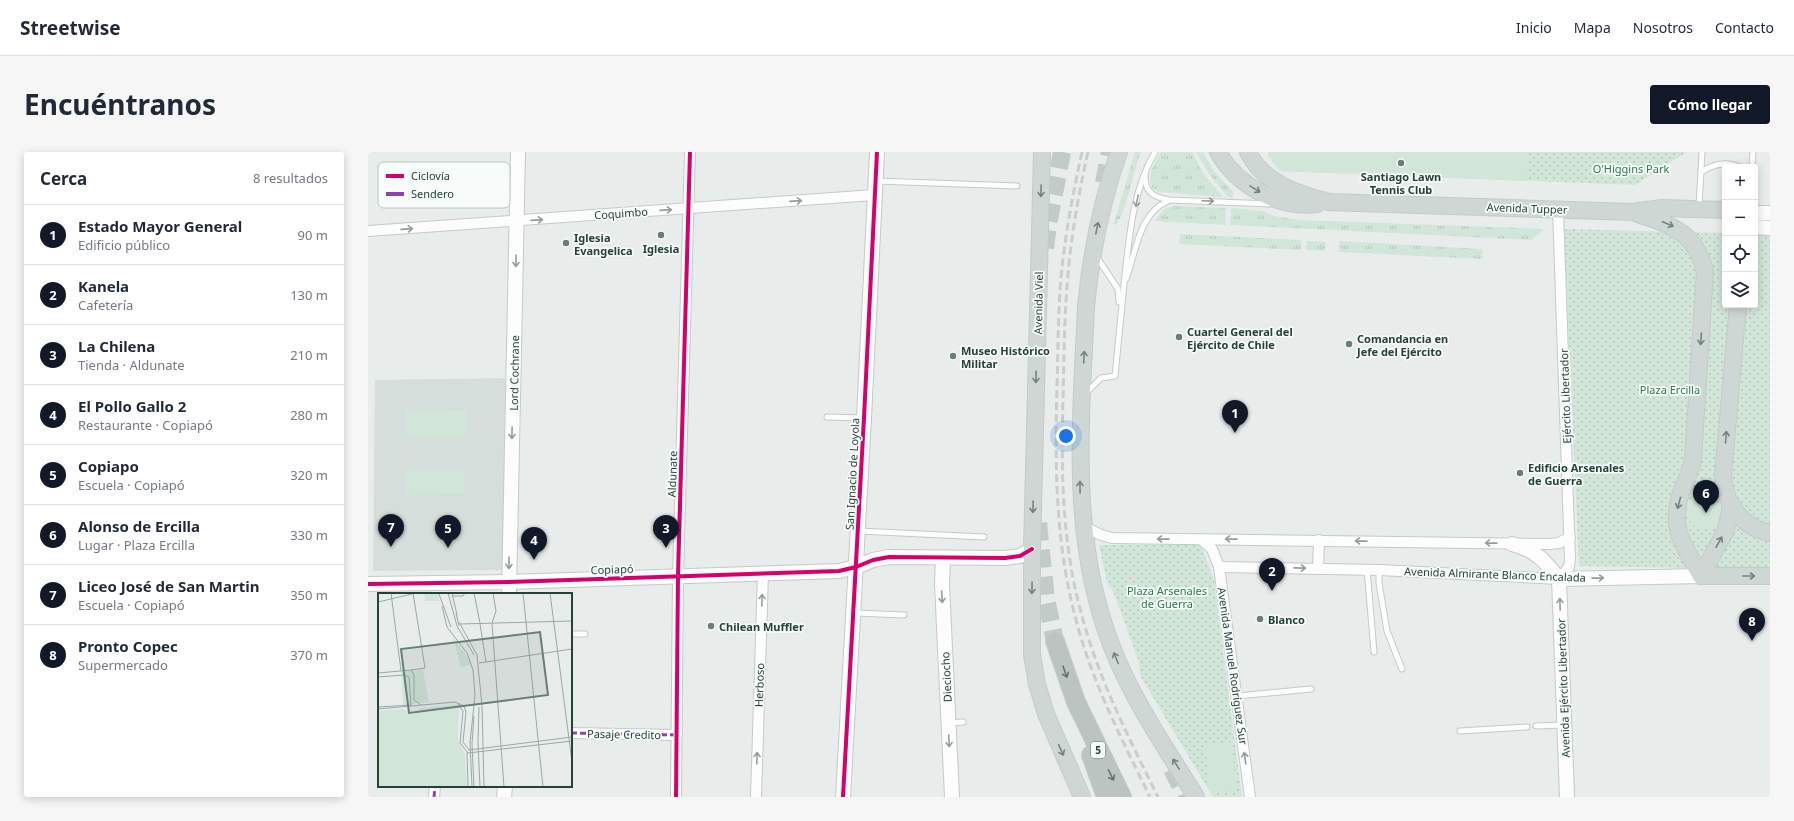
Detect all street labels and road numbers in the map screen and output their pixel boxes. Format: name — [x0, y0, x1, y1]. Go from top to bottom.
street label: Avenida Tupper — [1486, 199, 1568, 217]
street label: Coquimbo — [594, 204, 649, 222]
street label: Avenida Viel — [1030, 272, 1046, 334]
street label: Lord Cochrane — [506, 335, 522, 411]
street label: Ejército Libertador — [1556, 348, 1574, 444]
street label: San Ignacio de Loyola — [842, 418, 862, 530]
street label: Aldunate — [664, 450, 680, 498]
street label: Copiapó — [590, 561, 634, 577]
street label: Avenida Almirante Blanco Encalada — [1404, 563, 1586, 585]
street label: Avenida Manuel Rodríguez Sur — [1215, 586, 1252, 746]
street label: Avenida Ejército Libertador — [1553, 618, 1573, 758]
street label: Dieciocho — [937, 651, 955, 703]
street label: Herboso — [751, 662, 767, 707]
street label: Pasaje Credito — [587, 726, 661, 742]
road number: 5 — [1091, 742, 1105, 758]

